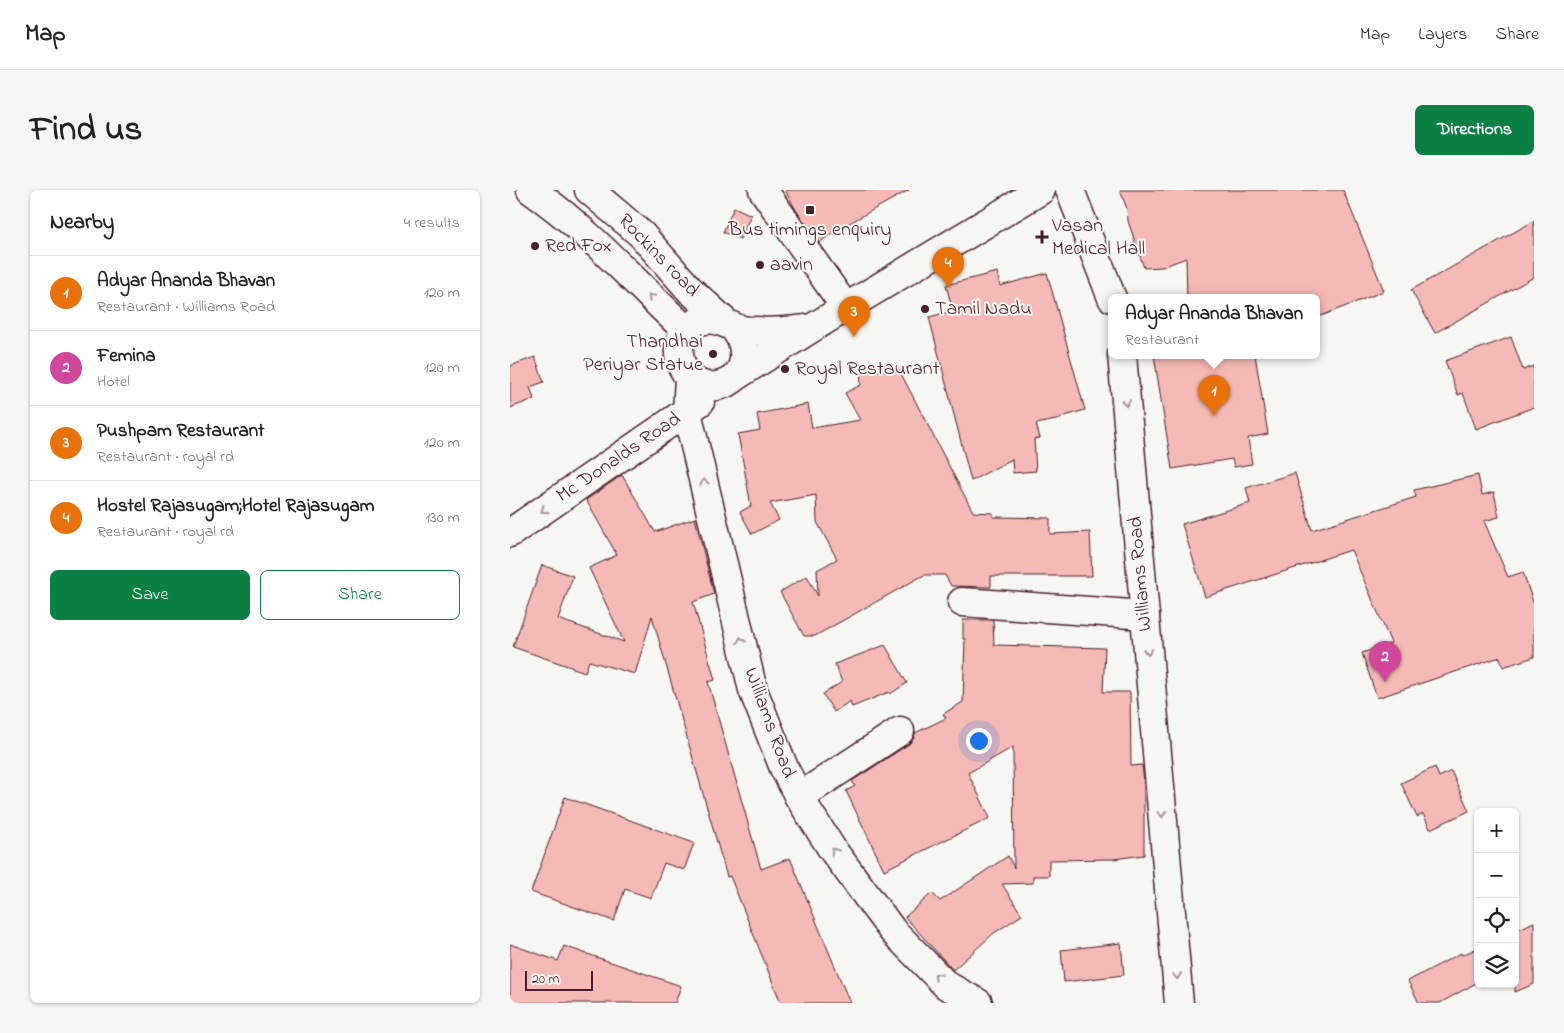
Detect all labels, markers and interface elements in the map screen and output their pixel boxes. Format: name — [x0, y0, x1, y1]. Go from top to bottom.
text: Map — [25, 17, 66, 52]
text: Map — [1360, 22, 1390, 48]
text: Layers — [1418, 22, 1468, 48]
text: Share — [1496, 22, 1539, 48]
text: Find us — [30, 105, 142, 156]
button: Directions — [1415, 105, 1534, 155]
marker: Bus timings enquiry — [804, 204, 816, 216]
text: Nearby — [50, 208, 114, 238]
street label: Rockins road — [611, 208, 705, 304]
text: 4 results — [404, 211, 460, 235]
place label: Vasan Medical Hall — [1051, 212, 1145, 264]
place label: Bus timings enquiry — [728, 216, 891, 246]
marker: Vasan Medical Hall — [1036, 231, 1048, 243]
place label: Red Fox — [545, 232, 612, 261]
marker: Red Fox — [529, 240, 541, 252]
pin: 4 — [932, 247, 964, 288]
place label: aavin — [770, 251, 813, 280]
marker: aavin — [754, 259, 766, 271]
text: Adyar Ananda Bhavan — [97, 268, 275, 295]
text: 1 — [63, 281, 69, 305]
text: 120 m — [424, 281, 460, 305]
one-way arrow — [648, 294, 657, 303]
popup — [1108, 294, 1320, 359]
text: Restaurant · Williams Road — [97, 295, 275, 319]
place label: Tamil Nadu — [935, 295, 1032, 324]
pin: 3 — [838, 296, 870, 337]
text: Adyar Ananda Bhavan — [1125, 301, 1303, 328]
marker: Tamil Nadu — [919, 303, 931, 315]
place label: Thandhai Periyar Statue — [583, 328, 703, 380]
text: Restaurant — [1125, 328, 1199, 352]
text: Femina — [97, 343, 156, 370]
marker: Thandhai Periyar Statue — [707, 348, 719, 360]
place label: Royal Restaurant — [795, 355, 940, 384]
text: 2 — [62, 356, 70, 380]
text: 120 m — [424, 356, 460, 380]
marker: Royal Restaurant — [779, 363, 791, 375]
text: Hotel — [97, 370, 130, 394]
pin: 1 — [1198, 375, 1230, 416]
one-way arrow — [1120, 400, 1131, 408]
street label: Mc Donalds Road — [551, 405, 687, 511]
text: Pushpam Restaurant — [97, 418, 265, 445]
text: 3 — [63, 431, 69, 455]
text: 120 m — [424, 431, 460, 455]
text: Restaurant · royal rd — [97, 445, 234, 469]
one-way arrow — [699, 478, 710, 487]
text: Hostel Rajasugam;Hotel Rajasugam — [97, 493, 374, 520]
one-way arrow — [540, 504, 550, 513]
text: 4 — [63, 506, 69, 530]
text: 130 m — [425, 506, 460, 530]
street label: Williams Road — [1122, 515, 1160, 633]
text: Restaurant · royal rd — [97, 520, 234, 544]
button: Save — [50, 570, 250, 620]
button: Share — [260, 570, 460, 620]
one-way arrow — [736, 636, 747, 645]
pin: 2 — [1369, 641, 1401, 682]
one-way arrow — [1142, 649, 1153, 657]
street label: Williams Road — [736, 664, 802, 782]
your location — [966, 728, 992, 754]
map controls — [1474, 808, 1519, 988]
button: + — [1474, 808, 1519, 853]
one-way arrow — [1157, 811, 1168, 819]
one-way arrow — [831, 848, 840, 857]
button: − — [1474, 853, 1519, 898]
button: locate — [1474, 898, 1519, 943]
button: layers — [1474, 943, 1519, 988]
scale bar — [525, 968, 592, 991]
text: 20 m — [532, 969, 559, 990]
one-way arrow — [1171, 972, 1182, 980]
one-way arrow — [934, 973, 943, 982]

